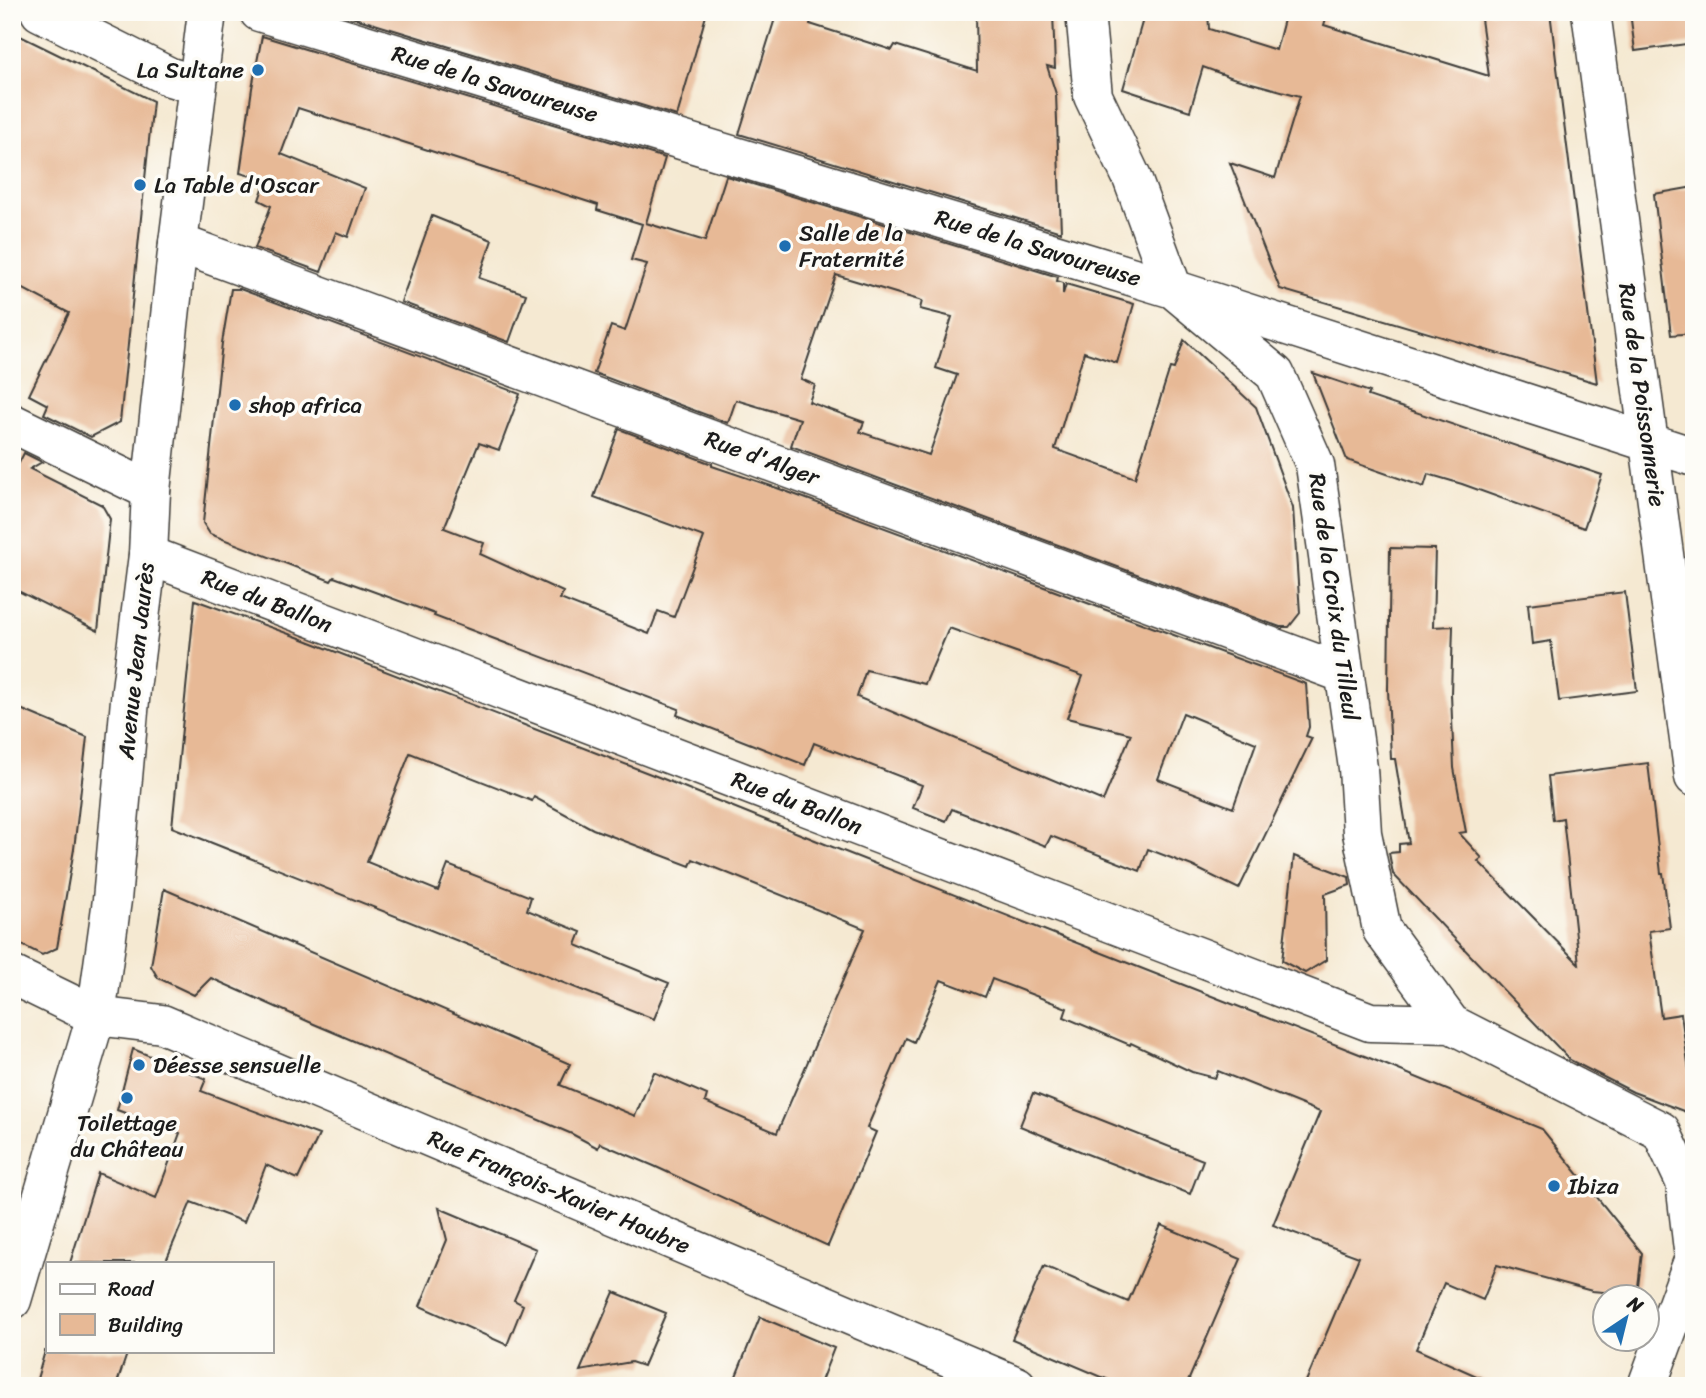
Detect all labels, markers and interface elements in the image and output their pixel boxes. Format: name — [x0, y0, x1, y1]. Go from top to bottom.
street label: Rue de la Savoureuse — [387, 33, 603, 135]
place label: La Sultane — [137, 50, 244, 91]
marker: La Sultane — [250, 62, 266, 78]
place label: La Table d'Oscar — [154, 165, 320, 206]
marker: La Table d'Oscar — [132, 177, 148, 193]
street label: Rue de la Savoureuse — [930, 197, 1146, 299]
place label: Salle de la Fraternité — [799, 213, 905, 280]
marker: Salle de la Fraternité — [777, 238, 793, 254]
street label: Rue de la Poissonnerie — [1606, 281, 1678, 510]
place label: shop africa — [248, 385, 362, 426]
marker: shop africa — [227, 397, 243, 413]
street label: Rue d'Alger — [699, 418, 827, 498]
street label: Rue de la Croix du Tilleul — [1296, 471, 1372, 724]
street label: Rue du Ballon — [195, 557, 339, 645]
street label: Avenue Jean Jaurès — [105, 560, 167, 762]
street label: Rue du Ballon — [725, 759, 869, 847]
place label: Déesse sensuelle — [153, 1045, 321, 1086]
marker: Déesse sensuelle — [131, 1057, 147, 1073]
marker: Toilettage du Château — [119, 1090, 135, 1106]
place label: Toilettage du Château — [70, 1103, 184, 1170]
street label: Rue François-Xavier Houbre — [421, 1118, 697, 1266]
place label: Ibiza — [1567, 1166, 1619, 1207]
marker: Ibiza — [1546, 1178, 1562, 1194]
legend — [46, 1262, 273, 1352]
text: Road — [108, 1270, 155, 1308]
north arrow — [1590, 1282, 1660, 1352]
text: N — [1620, 1287, 1651, 1322]
text: Building — [108, 1306, 184, 1344]

